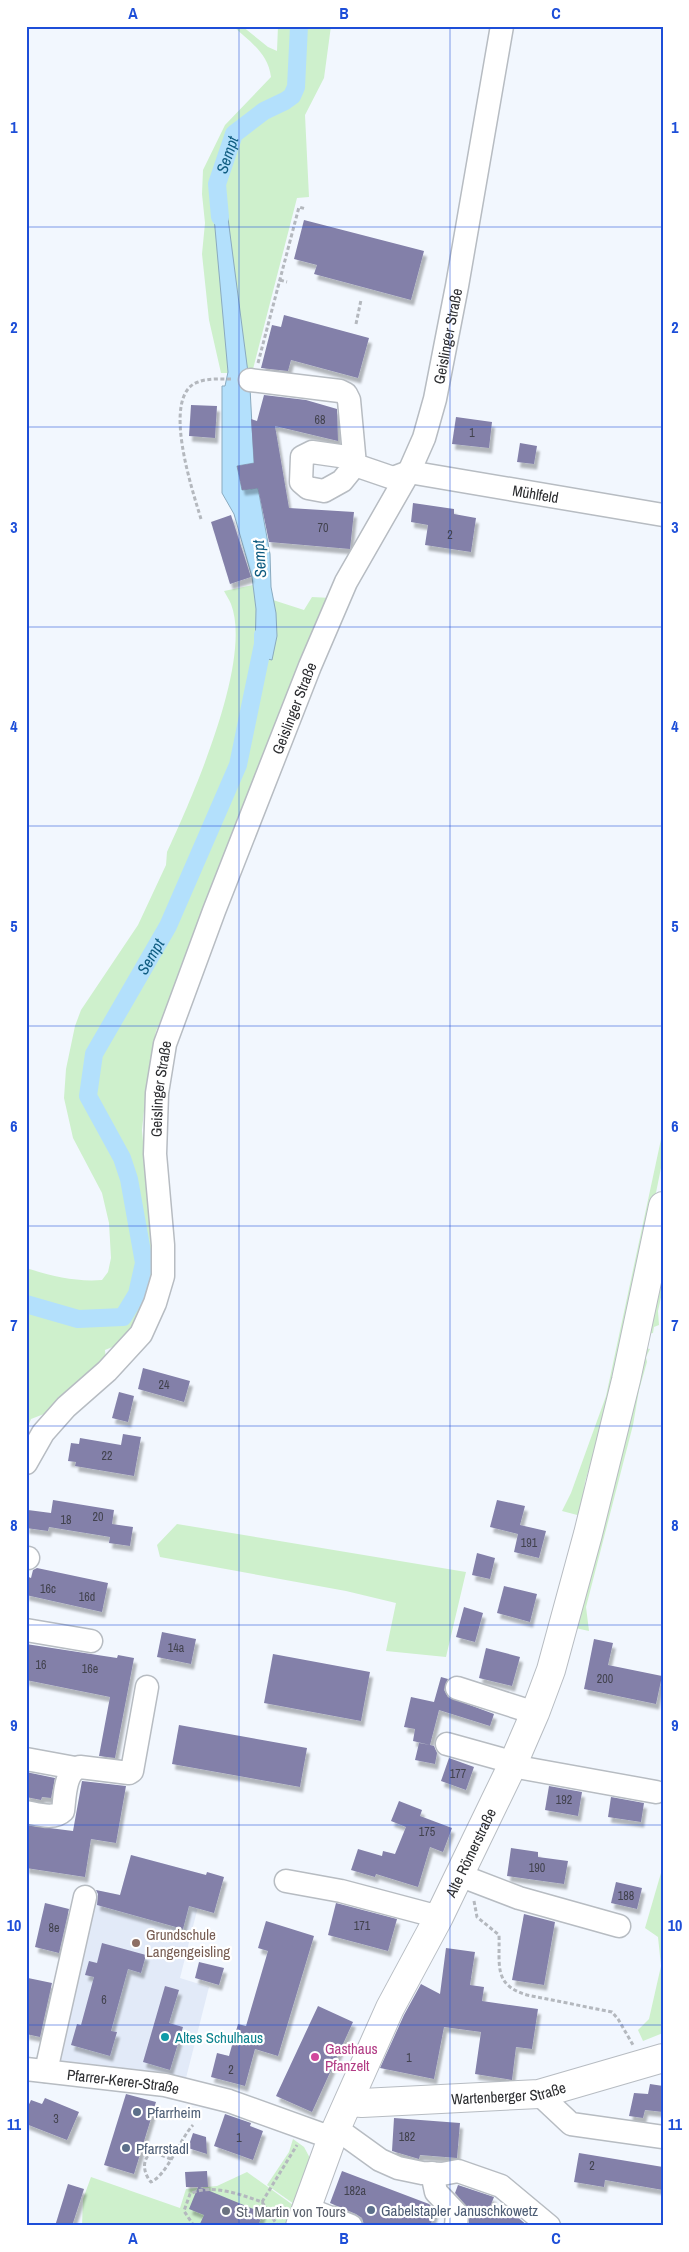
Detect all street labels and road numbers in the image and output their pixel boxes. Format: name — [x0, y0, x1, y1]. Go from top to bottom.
street label: Geislinger Straße — [428, 286, 467, 386]
street label: Mühlfeld — [511, 479, 560, 508]
street label: Geislinger Straße — [266, 659, 321, 757]
street label: Geislinger Straße — [145, 1039, 176, 1137]
street label: Alte Römerstraße — [439, 1804, 501, 1901]
street label: Pfarrer-Kerer-Straße — [66, 2063, 182, 2099]
street label: Wartenberger Straße — [451, 2076, 568, 2109]

